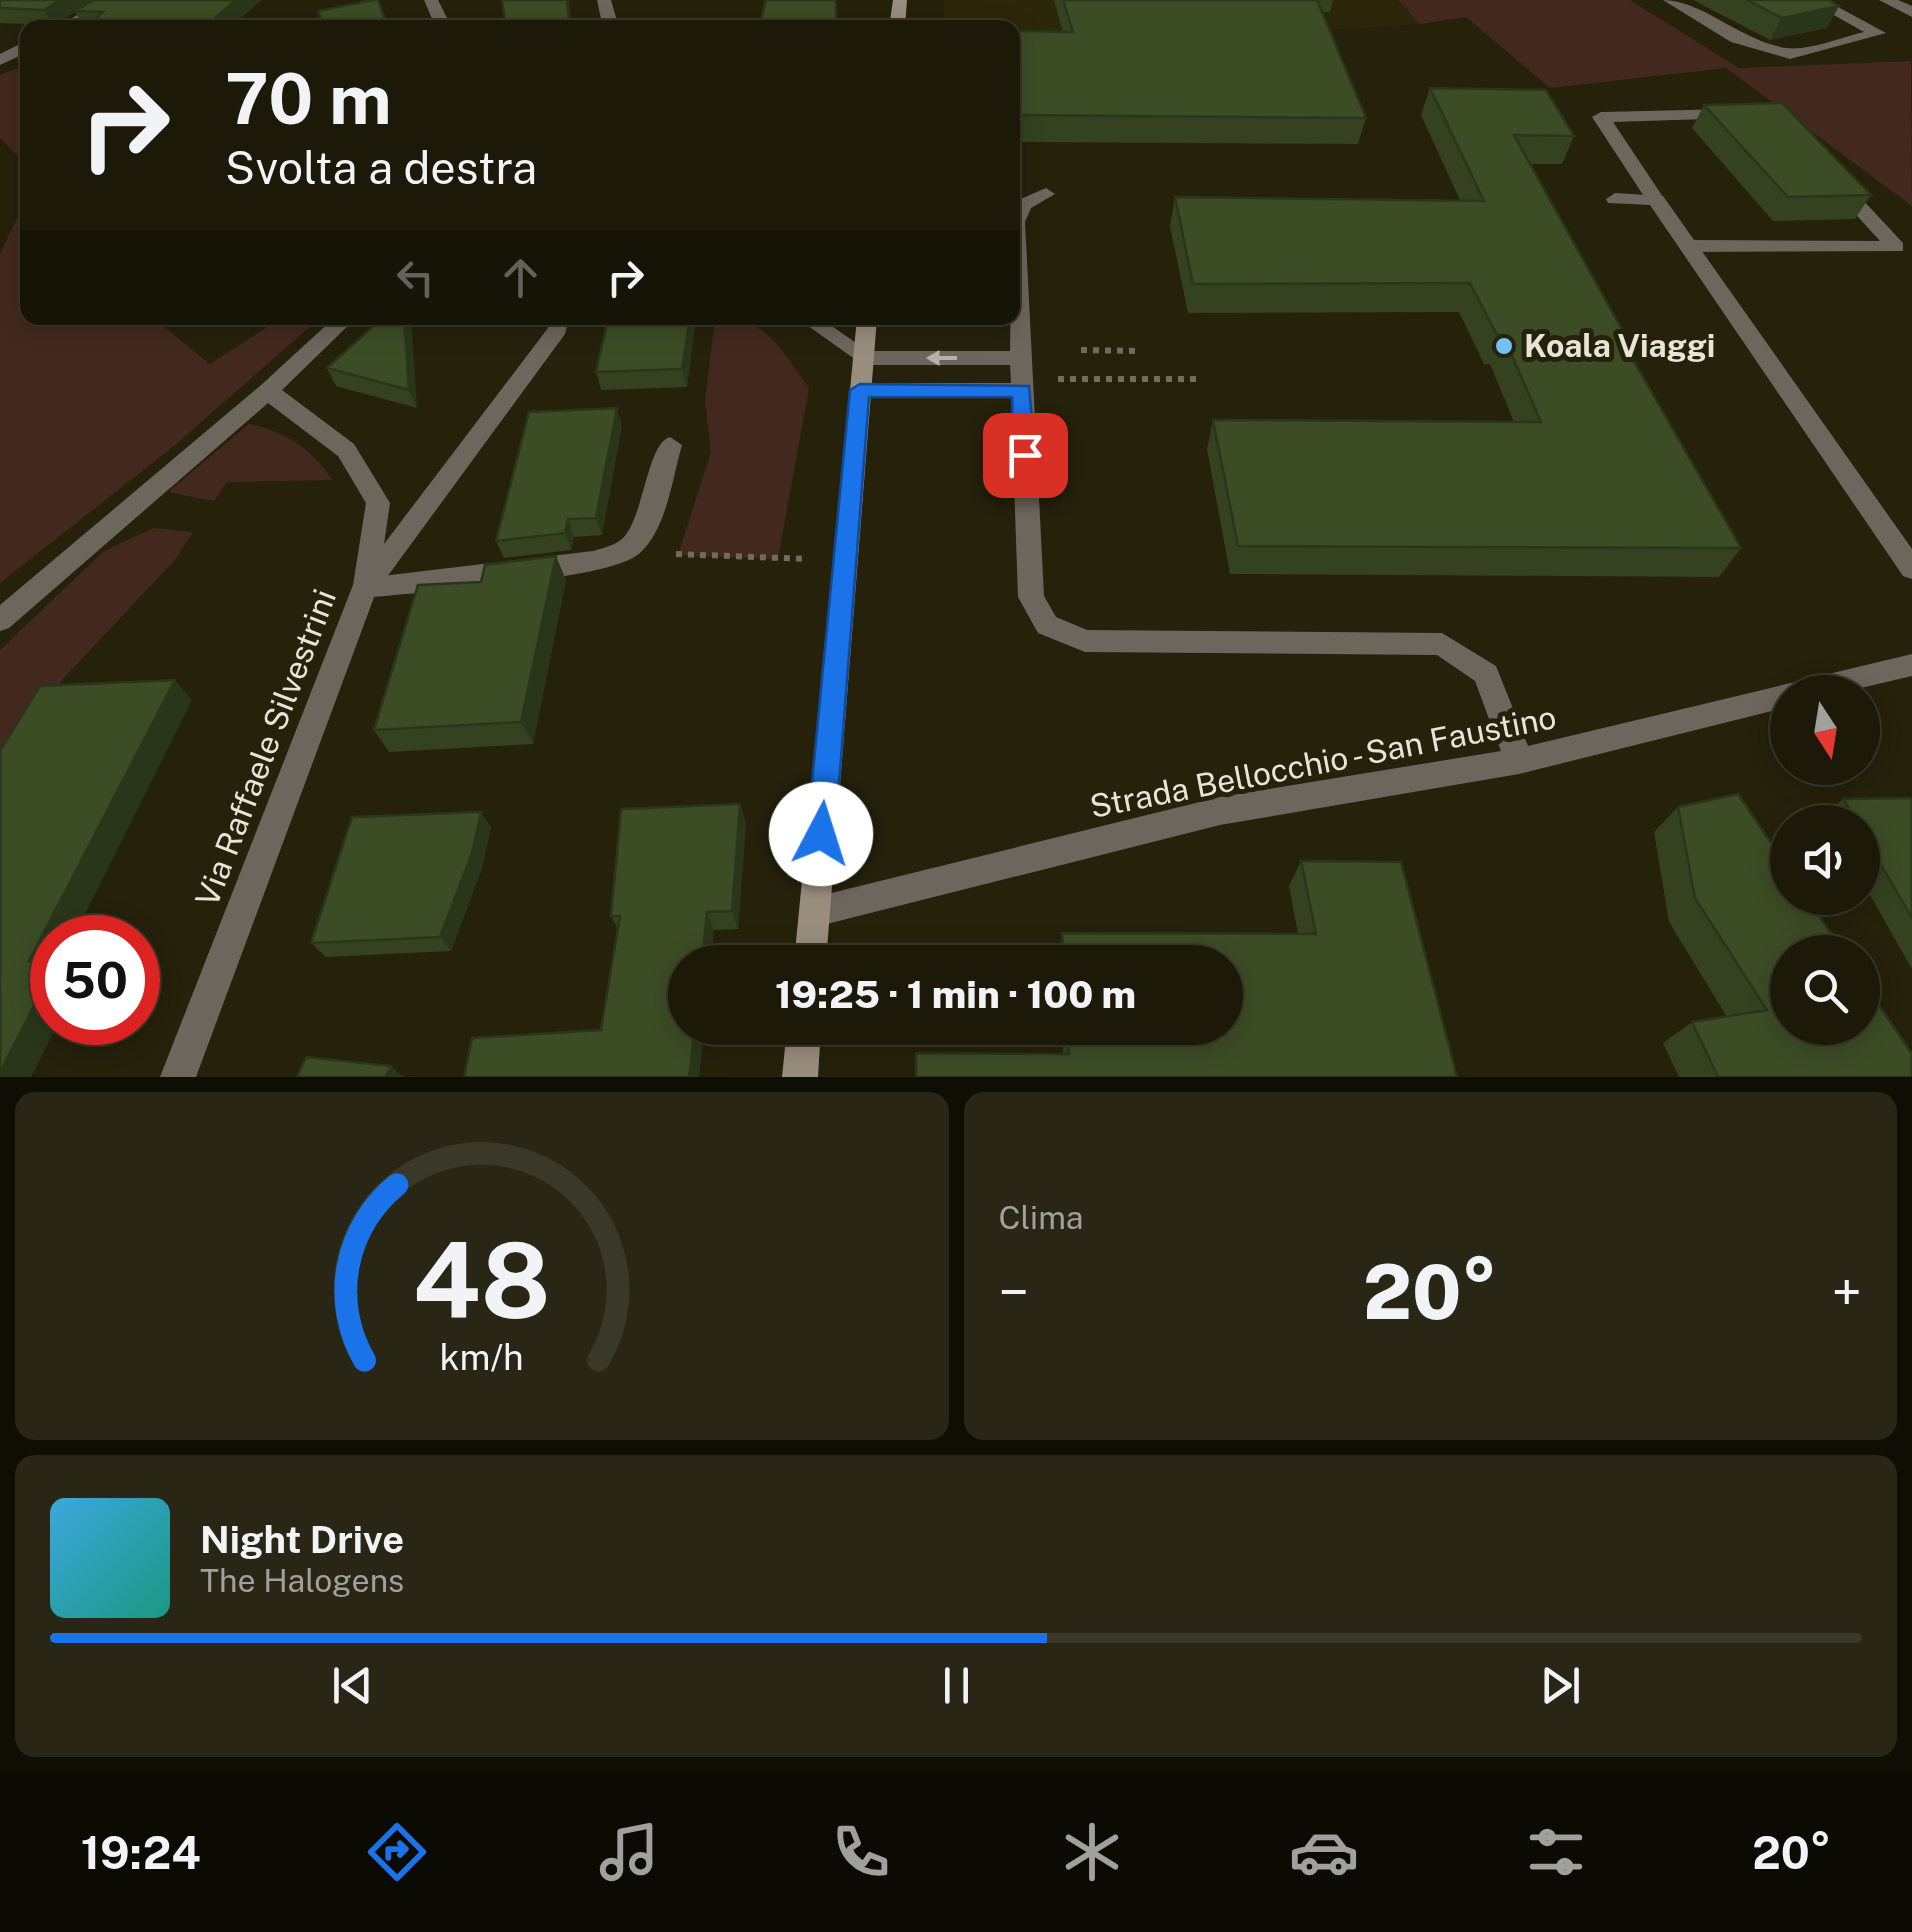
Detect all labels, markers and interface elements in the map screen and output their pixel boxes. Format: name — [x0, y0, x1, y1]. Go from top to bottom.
text: 70 m — [225, 57, 392, 140]
icon: right — [60, 60, 190, 190]
text: Svolta a destra — [225, 141, 537, 194]
icon: left — [388, 250, 443, 305]
icon: ahead — [493, 250, 548, 305]
icon: right — [598, 250, 653, 305]
place label: Koala Viaggi — [1524, 327, 1715, 364]
marker: Koala Viaggi — [1493, 335, 1515, 357]
one-way arrow — [925, 350, 957, 366]
pin — [983, 413, 1068, 498]
icon: arrive — [998, 428, 1053, 483]
street label: Via Raffaele Silvestrini — [188, 584, 343, 911]
north arrow — [1770, 675, 1880, 785]
map controls — [1770, 675, 1880, 1045]
street label: Strada Bellocchio - San Faustino — [1087, 698, 1559, 825]
position arrow — [769, 782, 873, 886]
button: sound — [1770, 805, 1880, 915]
speed limit sign: 50 — [30, 915, 160, 1045]
button: search — [1770, 935, 1880, 1045]
text: 19:25 · 1 min · 100 m — [775, 972, 1136, 1017]
text: Clima — [999, 1199, 1084, 1236]
text: 48 — [413, 1219, 551, 1341]
text: 20° — [1363, 1248, 1497, 1336]
text: − — [999, 1260, 1029, 1324]
text: + — [1831, 1260, 1862, 1324]
text: km/h — [440, 1336, 524, 1378]
text: Night Drive — [200, 1517, 404, 1562]
text: The Halogens — [200, 1562, 404, 1599]
icon: previous — [325, 1658, 380, 1713]
icon: pause — [929, 1658, 984, 1713]
icon: next — [1533, 1658, 1588, 1713]
icon: directions — [362, 1817, 432, 1887]
icon: music — [594, 1817, 664, 1887]
icon: phone — [826, 1817, 896, 1887]
icon: climate — [1057, 1817, 1127, 1887]
icon: car — [1289, 1817, 1359, 1887]
icon: filters — [1521, 1817, 1591, 1887]
text: 19:24 — [81, 1826, 201, 1879]
text: 20° — [1752, 1826, 1831, 1879]

